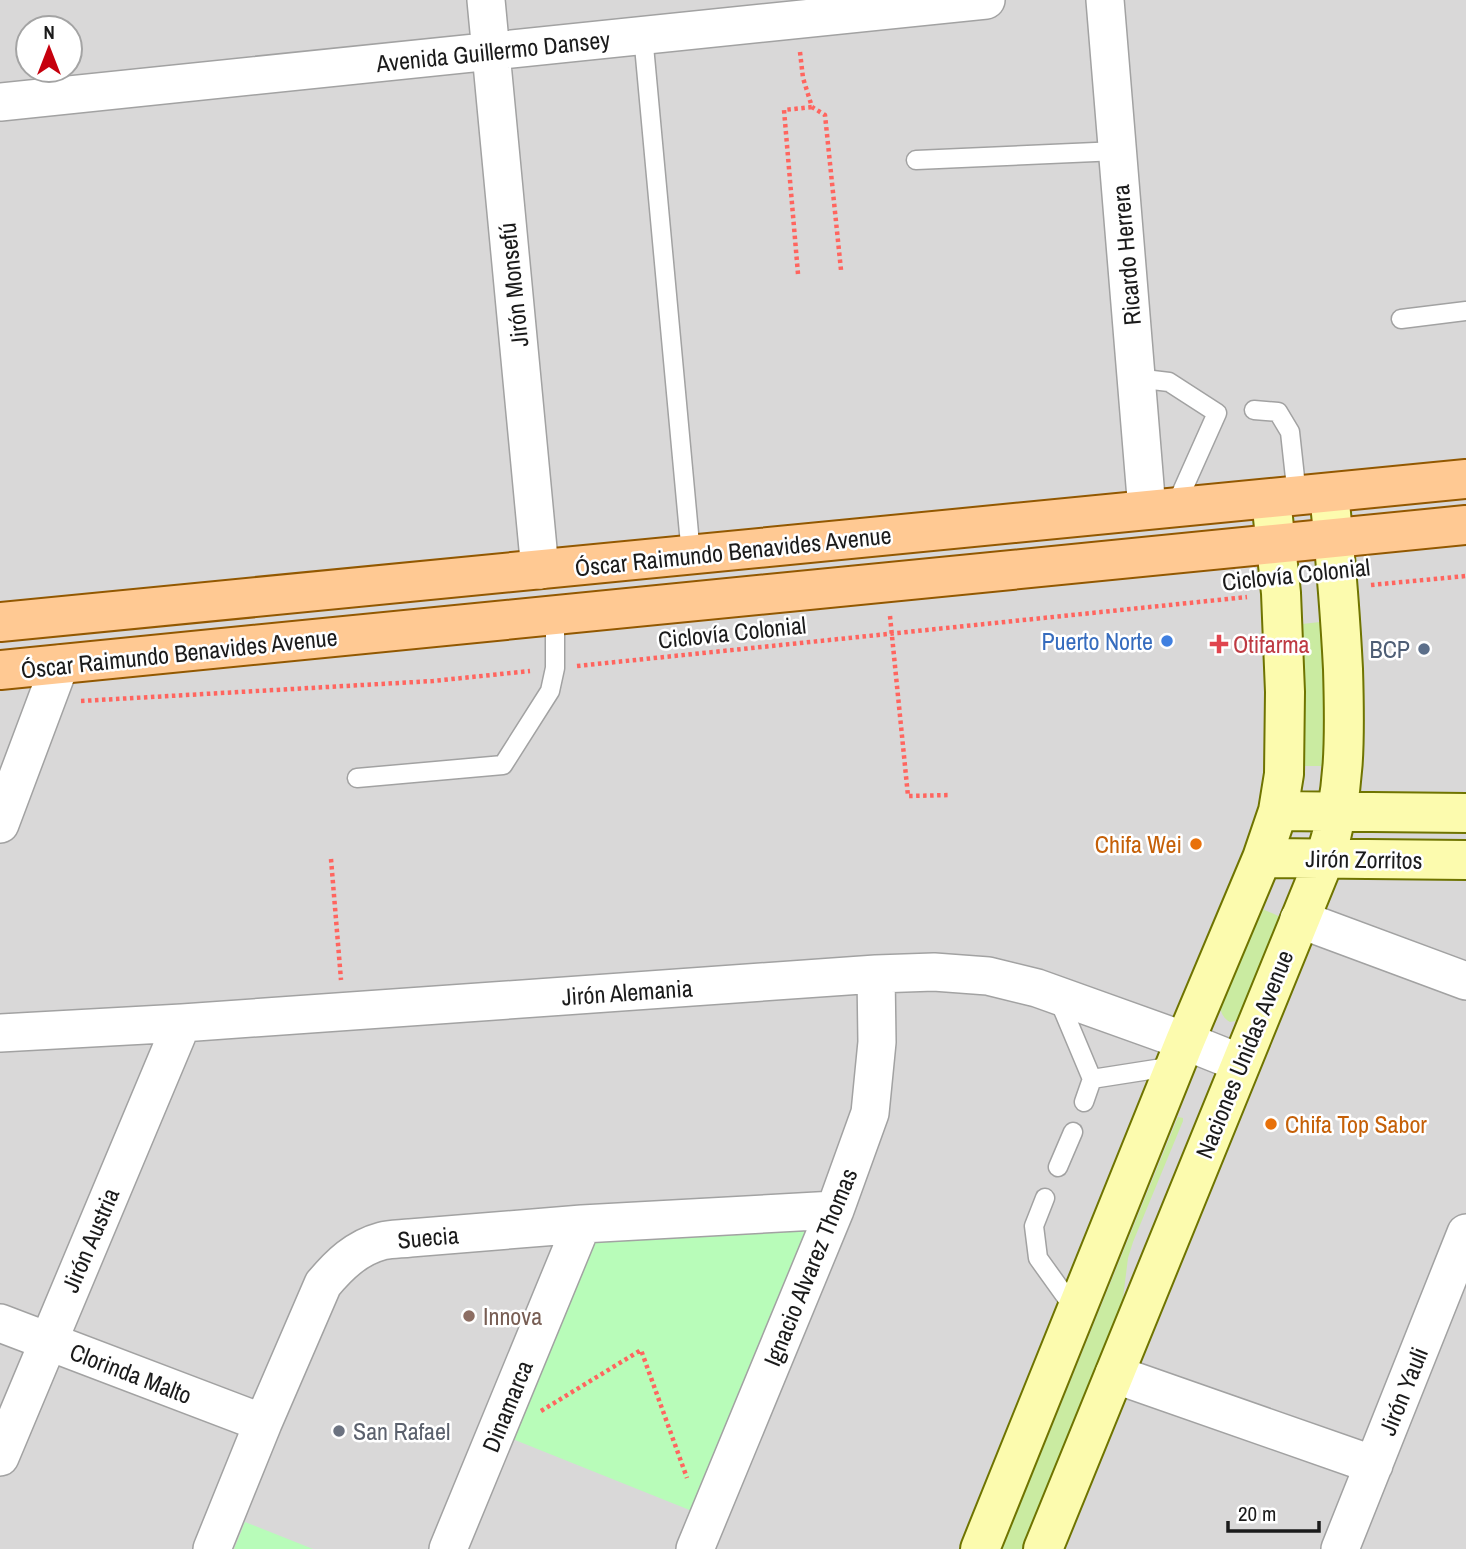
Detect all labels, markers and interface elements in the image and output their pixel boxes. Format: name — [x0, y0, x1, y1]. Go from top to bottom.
north arrow — [14, 14, 84, 84]
text: N — [43, 19, 55, 45]
street label: Avenida Guillermo Dansey — [374, 23, 612, 79]
street label: Ricardo Herrera — [1104, 183, 1148, 327]
street label: Jirón Monsefú — [491, 221, 535, 349]
street label: Óscar Raimundo Benavides Avenue — [573, 518, 893, 584]
street label: Ciclovía Colonial — [1220, 550, 1372, 598]
street label: Ciclovía Colonial — [656, 608, 808, 656]
street label: Óscar Raimundo Benavides Avenue — [19, 620, 339, 686]
place label: Puerto Norte — [1041, 625, 1153, 657]
place label: Otifarma — [1233, 628, 1310, 660]
marker: Puerto Norte — [1159, 633, 1175, 649]
place label: BCP — [1370, 633, 1410, 665]
marker: Otifarma — [1211, 636, 1227, 652]
marker: BCP — [1416, 641, 1432, 657]
place label: Chifa Wei — [1095, 828, 1182, 860]
marker: Chifa Wei — [1188, 836, 1204, 852]
street label: Jirón Zorritos — [1305, 842, 1423, 876]
street label: Naciones Unidas Avenue — [1188, 945, 1300, 1163]
street label: Jirón Alemania — [560, 971, 694, 1013]
place label: Chifa Top Sabor — [1285, 1108, 1427, 1140]
marker: Chifa Top Sabor — [1263, 1116, 1279, 1132]
street label: Ignacio Alvarez Thomas — [756, 1163, 864, 1371]
street label: Jirón Austria — [54, 1183, 126, 1297]
street label: Suecia — [396, 1218, 460, 1256]
place label: Innova — [483, 1300, 542, 1332]
marker: Innova — [461, 1308, 477, 1324]
street label: Clorinda Malto — [66, 1335, 196, 1411]
street label: Jirón Yauli — [1371, 1342, 1435, 1440]
street label: Dinamarca — [474, 1355, 540, 1457]
place label: San Rafael — [353, 1415, 450, 1447]
marker: San Rafael — [331, 1423, 347, 1439]
scale bar — [1228, 1490, 1319, 1534]
text: 20 m — [1238, 1499, 1276, 1528]

